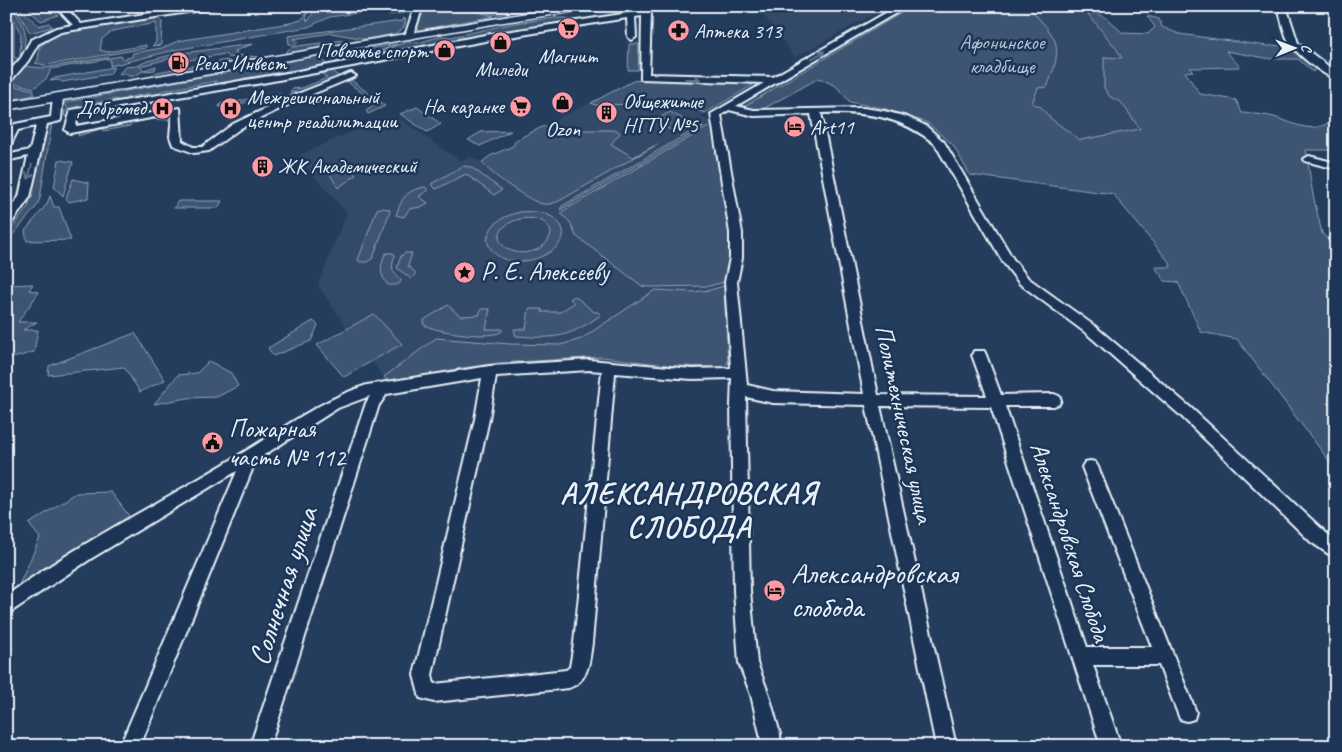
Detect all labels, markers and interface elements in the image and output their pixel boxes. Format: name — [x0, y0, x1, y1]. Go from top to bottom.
supermarket icon: Магнит — [556, 17, 580, 41]
place label: Аптека 313 — [694, 18, 783, 44]
pharmacy icon: Аптека 313 — [666, 19, 690, 43]
north arrow — [1270, 22, 1320, 72]
park label: Афонинское кладбище — [959, 29, 1047, 79]
shop icon: Миледи — [489, 30, 513, 54]
place label: Поволжье спорт — [317, 38, 429, 64]
shop icon: Поволжье спорт — [432, 39, 456, 63]
place label: Магнит — [538, 43, 599, 69]
text: С — [1298, 44, 1315, 53]
place label: Реал Инвест — [194, 50, 287, 76]
one-way arrow — [810, 50, 825, 60]
fuel station icon: Реал Инвест — [166, 51, 190, 75]
place label: Миледи — [475, 56, 529, 82]
one-way arrow — [684, 74, 701, 84]
place label: Межрешиональный центр реабилитации — [247, 84, 399, 134]
place label: Общежитие НГТУ №5 — [623, 88, 705, 138]
shop icon: Ozon — [551, 90, 575, 114]
place label: На казанке — [423, 93, 506, 119]
supermarket icon: На казанке — [508, 94, 532, 118]
place label: Добромед — [76, 95, 149, 121]
hospital icon: Добромед — [150, 96, 174, 120]
hospital icon: Межрешиональный центр реабилитации — [219, 97, 243, 121]
building icon: Общежитие НГТУ №5 — [595, 101, 619, 125]
place label: Art11 — [810, 114, 855, 140]
hotel icon: Art11 — [782, 115, 806, 139]
place label: Ozon — [546, 116, 581, 142]
place label: ЖК Академический — [278, 153, 418, 179]
building icon: ЖК Академический — [250, 154, 274, 178]
one-way arrow — [25, 164, 34, 180]
place label: Р. Е. Алексееву — [481, 256, 611, 288]
place icon: Р. Е. Алексееву — [453, 260, 477, 284]
street label: Политехническая улица — [867, 322, 941, 528]
place label: Пожарная часть № 112 — [229, 413, 347, 474]
public building icon: Пожарная часть № 112 — [201, 431, 225, 455]
street label: Александровская Слобода — [1023, 438, 1118, 648]
district label: АЛЕКСАНДРОВСКАЯ СЛОБОДА — [560, 474, 821, 546]
street label: Солнечная улица — [240, 501, 327, 670]
place label: Александровская слобода — [791, 554, 960, 626]
hotel icon: Александровская слобода — [763, 578, 787, 602]

